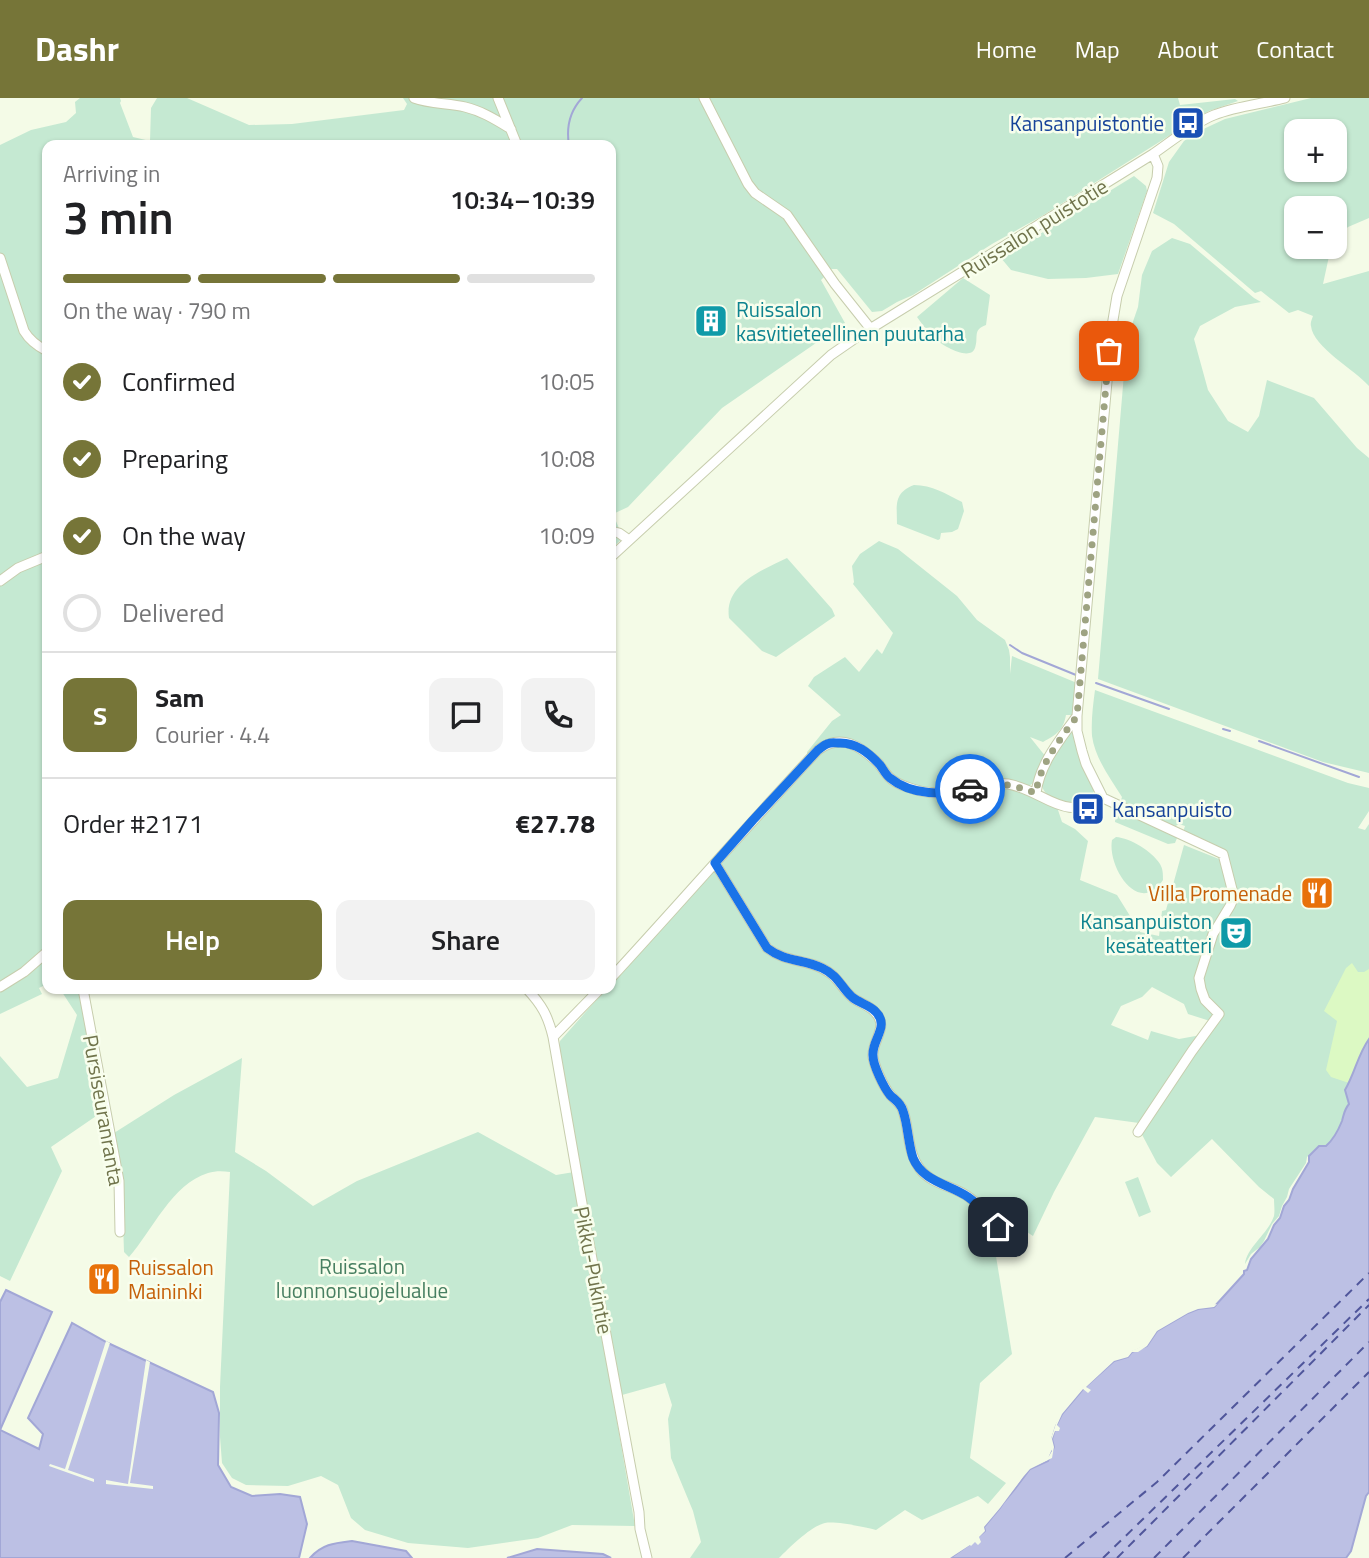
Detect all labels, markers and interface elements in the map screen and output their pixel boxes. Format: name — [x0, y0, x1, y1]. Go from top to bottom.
text: Dashr — [35, 24, 119, 74]
text: Home — [976, 31, 1037, 67]
text: Map — [1075, 31, 1120, 67]
text: About — [1158, 31, 1218, 67]
text: Contact — [1256, 31, 1334, 67]
bus stop icon: Kansanpuistontie — [1169, 104, 1207, 142]
place label: Kansanpuistontie — [1010, 107, 1164, 139]
map controls — [1284, 119, 1347, 259]
button: + — [1284, 119, 1347, 182]
text: Arriving in — [63, 156, 160, 191]
street label: Ruissalon puistotie — [954, 170, 1114, 286]
text: 10:34–10:39 — [450, 180, 595, 219]
text: 3 min — [63, 182, 174, 252]
button: − — [1284, 196, 1347, 259]
text: On the way · 790 m — [63, 293, 251, 328]
place label: Ruissalon kasvitieteellinen puutarha — [736, 293, 965, 349]
building icon: Ruissalon kasvitieteellinen puutarha — [692, 302, 730, 340]
pin — [1079, 321, 1139, 381]
icon: bag — [1090, 332, 1128, 370]
text: Confirmed — [122, 362, 236, 401]
icon: check — [63, 363, 101, 401]
text: 10:05 — [538, 364, 595, 399]
text: Preparing — [122, 439, 228, 478]
icon: check — [63, 440, 101, 478]
text: 10:08 — [538, 441, 595, 476]
text: On the way — [122, 516, 246, 555]
icon: check — [63, 517, 101, 555]
text: 10:09 — [538, 518, 595, 553]
text: Delivered — [122, 593, 225, 632]
text: Sam — [155, 678, 204, 717]
button: chat — [429, 678, 503, 752]
button: phone — [521, 678, 595, 752]
text: S — [93, 696, 107, 735]
text: Courier · 4.4 — [155, 717, 270, 752]
courier — [935, 754, 1005, 824]
icon: car — [951, 770, 989, 808]
bus stop icon: Kansanpuisto — [1069, 790, 1107, 828]
place label: Kansanpuisto — [1112, 793, 1232, 825]
text: Order #2171 — [63, 804, 203, 843]
text: €27.78 — [516, 804, 595, 843]
restaurant icon: Villa Promenade — [1298, 874, 1336, 912]
place label: Villa Promenade — [1148, 877, 1292, 909]
button: Help — [63, 900, 322, 980]
button: Share — [336, 900, 595, 980]
place label: Kansanpuiston kesäteatteri — [1080, 905, 1212, 961]
theatre icon: Kansanpuiston kesäteatteri — [1217, 914, 1255, 952]
street label: Pursiseuranranta — [75, 1032, 133, 1188]
pin — [968, 1197, 1028, 1257]
street label: Pikku-Pukintie — [566, 1203, 622, 1337]
icon: home — [979, 1208, 1017, 1246]
park label: Ruissalon luonnonsuojelualue — [276, 1250, 448, 1306]
place label: Ruissalon Maininki — [128, 1251, 214, 1307]
restaurant icon: Ruissalon Maininki — [85, 1260, 123, 1298]

